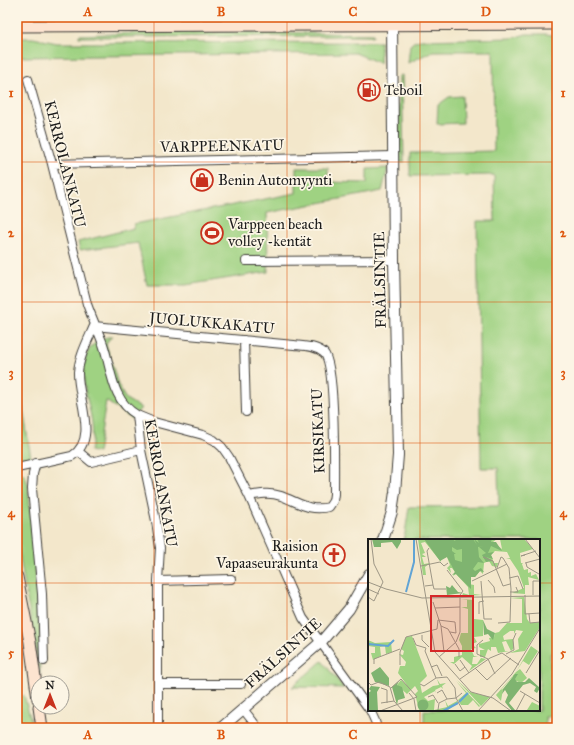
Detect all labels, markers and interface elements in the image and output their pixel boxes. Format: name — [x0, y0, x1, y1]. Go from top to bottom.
text: A — [83, 4, 93, 20]
text: B — [217, 4, 226, 20]
text: C — [349, 4, 358, 20]
text: D — [481, 4, 491, 20]
fuel station icon: Teboil — [356, 77, 382, 103]
place label: Teboil — [384, 81, 423, 99]
text: 1 — [8, 85, 14, 101]
text: 1 — [560, 85, 566, 101]
street label: KERROLANKATU — [41, 99, 90, 230]
street label: VARPPEENKATU — [159, 136, 284, 156]
shop icon: Benin Automyynti — [189, 167, 215, 193]
place label: Benin Automyynti — [218, 171, 332, 189]
place label: Varppeen beach volley -kentät — [227, 215, 323, 250]
sports icon: Varppeen beach volley -kentät — [199, 220, 225, 246]
text: 2 — [8, 225, 15, 241]
text: 2 — [560, 225, 567, 241]
street label: FRÄLSINTIE — [370, 231, 390, 329]
street label: JUOLUKKAKATU — [147, 308, 275, 338]
text: 3 — [8, 365, 14, 381]
text: 3 — [560, 365, 566, 381]
street label: KIRSIKATU — [308, 388, 328, 474]
street label: KERROLANKATU — [141, 417, 181, 549]
text: 4 — [7, 505, 15, 521]
text: 4 — [559, 505, 567, 521]
place label: Raision Vapaaseurakunta — [215, 537, 319, 572]
inset map — [368, 539, 540, 711]
church icon: Raision Vapaaseurakunta — [321, 542, 347, 568]
street label: FRÄLSINTIE — [241, 614, 325, 692]
text: 5 — [8, 645, 15, 661]
text: 5 — [560, 645, 567, 661]
north arrow — [30, 675, 70, 715]
text: N — [45, 679, 55, 692]
text: A — [83, 727, 93, 743]
text: B — [217, 727, 226, 743]
text: C — [349, 727, 358, 743]
text: D — [481, 727, 491, 743]

